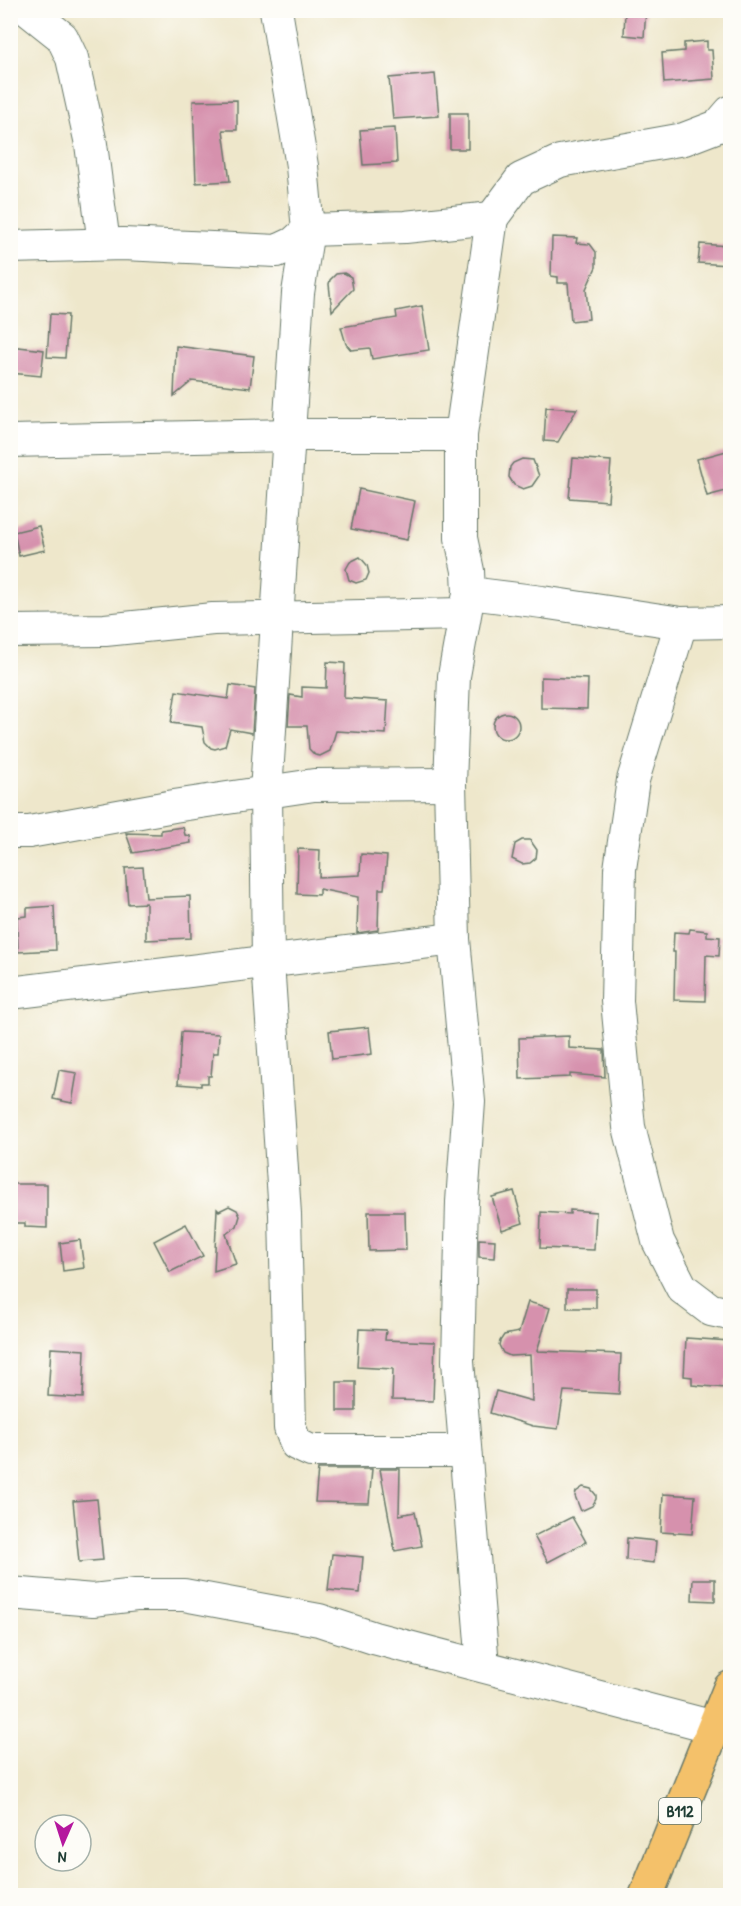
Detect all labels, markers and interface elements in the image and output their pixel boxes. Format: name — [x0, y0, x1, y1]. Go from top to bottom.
road number: B112 — [659, 1798, 701, 1824]
north arrow — [33, 1813, 93, 1873]
text: N — [57, 1847, 67, 1869]

